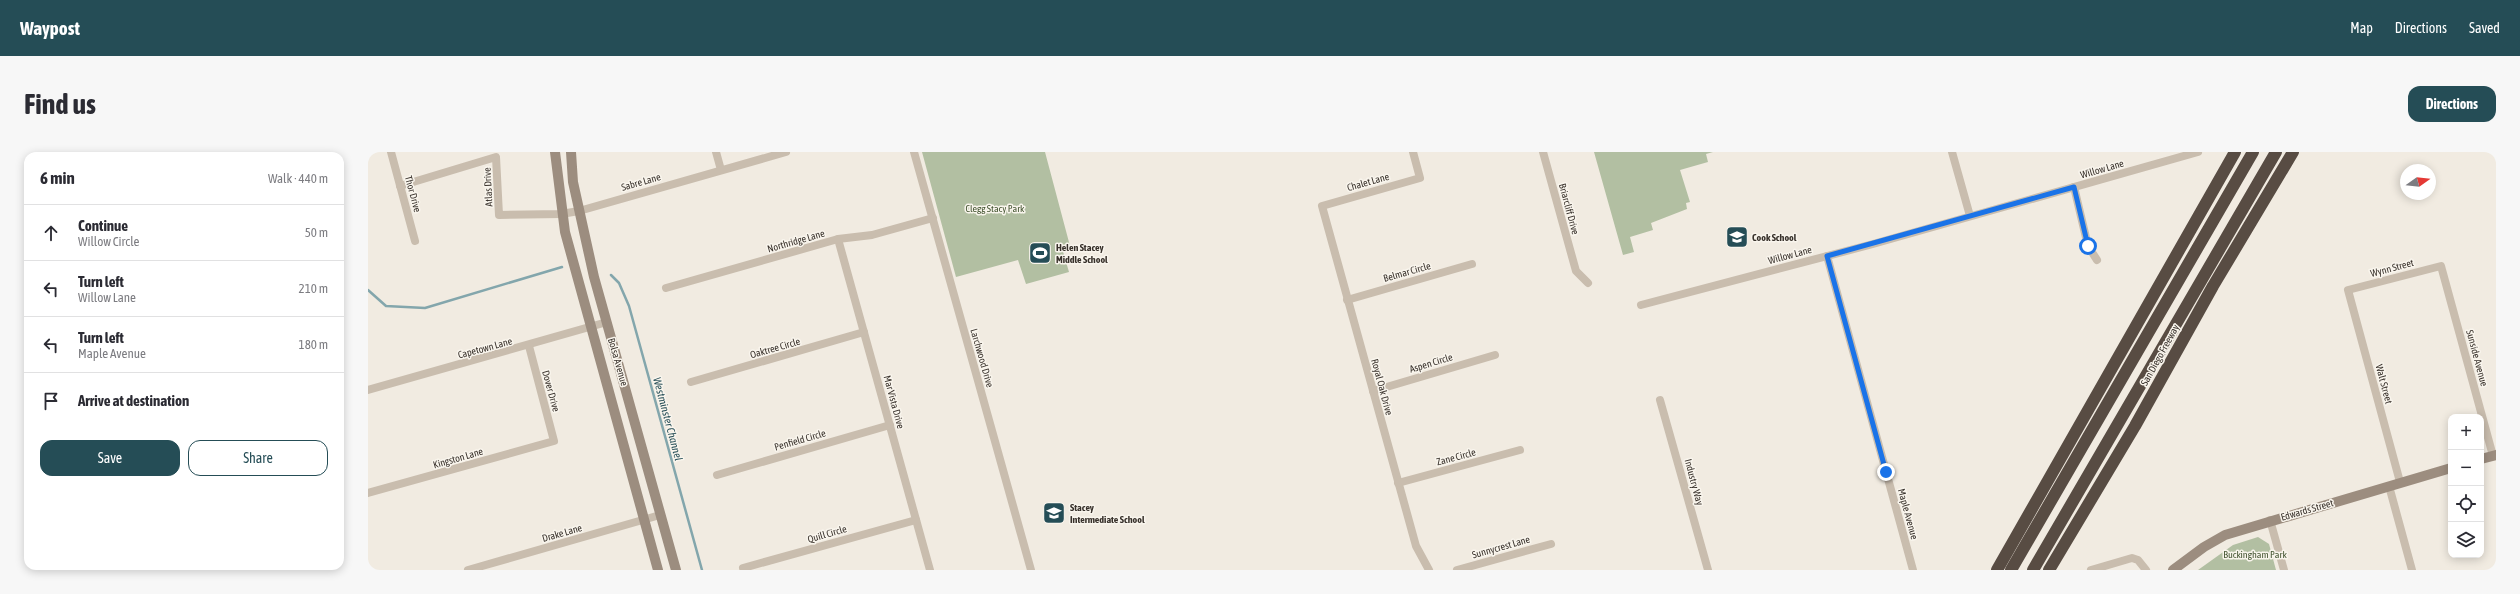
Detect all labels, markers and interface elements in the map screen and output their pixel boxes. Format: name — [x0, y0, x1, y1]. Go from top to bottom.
text: Waypost — [20, 17, 80, 39]
text: Map — [2350, 20, 2373, 36]
text: Directions — [2395, 20, 2447, 36]
text: Saved — [2469, 20, 2500, 36]
button: Directions — [2408, 86, 2496, 122]
text: Find us — [24, 88, 96, 120]
street label: Willow Lane — [2079, 157, 2125, 180]
north arrow — [2400, 164, 2436, 200]
street label: Atlas Drive — [481, 167, 495, 207]
text: 6 min — [40, 168, 75, 188]
text: Walk · 440 m — [268, 171, 328, 186]
street label: Sabre Lane — [620, 171, 662, 193]
street label: Chalet Lane — [1346, 171, 1391, 193]
street label: Thor Drive — [403, 174, 423, 214]
street label: Briarcliff Drive — [1557, 182, 1581, 236]
park label: Clegg Stacy Park — [966, 203, 1025, 214]
text: Continue — [78, 217, 128, 234]
icon: ahead — [40, 222, 62, 244]
school or university icon: Cook School — [1724, 224, 1750, 250]
text: 50 m — [305, 225, 328, 240]
street label: Northridge Lane — [766, 227, 826, 254]
place label: Cook School — [1752, 232, 1797, 243]
text: Willow Circle — [78, 234, 139, 249]
route start — [2079, 237, 2097, 255]
sports icon: Helen Stacey Middle School — [1027, 240, 1053, 266]
place label: Helen Stacey Middle School — [1056, 242, 1108, 265]
street label: Willow Lane — [1767, 244, 1813, 266]
street label: Wynn Street — [2369, 257, 2415, 279]
street label: Belmar Circle — [1382, 260, 1432, 284]
text: Turn left — [78, 273, 124, 290]
icon: left — [40, 278, 62, 300]
text: 210 m — [299, 281, 328, 296]
text: Willow Lane — [78, 290, 136, 305]
street label: San Diego Freeway — [2139, 323, 2181, 387]
street label: Larchwood Drive — [968, 327, 996, 389]
text: Turn left — [78, 329, 124, 346]
street label: Sunside Avenue — [2464, 329, 2490, 388]
icon: left — [40, 334, 62, 356]
street label: Capetown Lane — [457, 335, 514, 361]
street label: Oaktree Circle — [749, 335, 802, 360]
text: 180 m — [299, 337, 328, 352]
street label: Bolsa Avenue — [606, 337, 630, 388]
text: Maple Avenue — [78, 346, 146, 361]
street label: Aspen Circle — [1408, 351, 1454, 375]
street label: Royal Oak Drive — [1369, 358, 1395, 417]
street label: Walt Street — [2373, 363, 2395, 405]
street label: Dover Drive — [540, 369, 562, 413]
street label: Mar Vista Drive — [882, 374, 907, 430]
water label: Westminster Channel — [651, 376, 685, 462]
icon: arrive — [40, 390, 62, 412]
text: Arrive at destination — [78, 392, 189, 409]
map controls — [2448, 414, 2484, 558]
button: + — [2448, 414, 2484, 450]
street label: Penfield Circle — [773, 427, 827, 453]
button: Save — [40, 440, 180, 476]
button: Share — [188, 440, 328, 476]
street label: Kingston Lane — [432, 445, 485, 470]
street label: Zane Circle — [1435, 446, 1477, 468]
button: − — [2448, 450, 2484, 486]
street label: Industry Way — [1683, 458, 1705, 506]
route end — [1877, 463, 1895, 481]
button: locate — [2448, 486, 2484, 522]
street label: Maple Avenue — [1896, 487, 1920, 541]
street label: Edwards Street — [2279, 497, 2335, 523]
school or university icon: Stacey Intermediate School — [1041, 500, 1067, 526]
place label: Stacey Intermediate School — [1070, 502, 1145, 525]
street label: Drake Lane — [541, 522, 584, 544]
button: layers — [2448, 522, 2484, 558]
street label: Quill Circle — [806, 523, 848, 545]
street label: Sunnycrest Lane — [1471, 533, 1532, 561]
park label: Buckingham Park — [2223, 549, 2287, 560]

